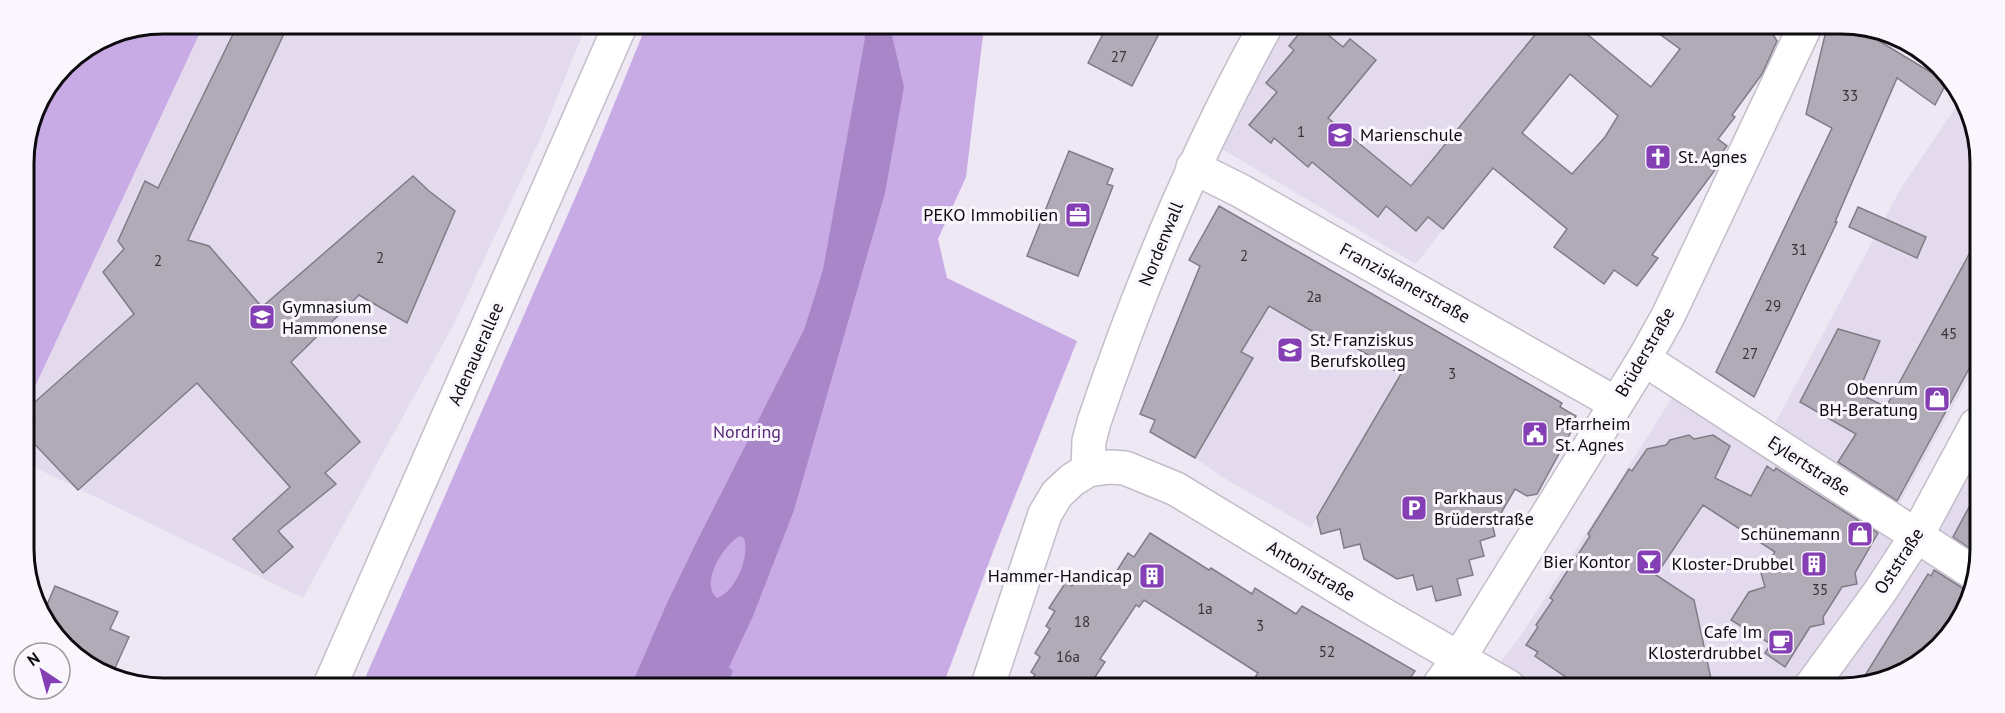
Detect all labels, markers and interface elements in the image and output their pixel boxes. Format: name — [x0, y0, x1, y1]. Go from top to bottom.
house number: 27 — [1111, 47, 1127, 66]
house number: 33 — [1842, 86, 1858, 105]
school or university icon: Marienschule — [1325, 120, 1355, 150]
house number: 1 — [1297, 122, 1305, 141]
place label: Marienschule — [1360, 123, 1463, 146]
church icon: St. Agnes — [1643, 142, 1673, 172]
place label: St. Agnes — [1678, 145, 1747, 168]
street label: Nordenwall — [1133, 197, 1188, 289]
office icon: PEKO Immobilien — [1063, 200, 1093, 230]
place label: PEKO Immobilien — [923, 203, 1058, 226]
street label: Franziskanerstraße — [1336, 237, 1475, 328]
house number: 31 — [1791, 240, 1807, 259]
house number: 2 — [1240, 246, 1248, 265]
house number: 2 — [376, 248, 384, 267]
house number: 2 — [154, 251, 162, 270]
house number: 2a — [1306, 287, 1322, 306]
place label: Gymnasium Hammonense — [282, 295, 387, 339]
house number: 29 — [1765, 296, 1781, 315]
street label: Adenauerallee — [443, 299, 509, 409]
school or university icon: Gymnasium Hammonense — [247, 302, 277, 332]
street label: Brüderstraße — [1610, 303, 1679, 401]
house number: 45 — [1941, 324, 1957, 343]
place label: St. Franziskus Berufskolleg — [1310, 328, 1414, 372]
school or university icon: St. Franziskus Berufskolleg — [1275, 335, 1305, 365]
house number: 27 — [1742, 344, 1758, 363]
house number: 3 — [1448, 364, 1456, 383]
place label: Obenrum BH-Beratung — [1819, 377, 1918, 421]
shop icon: Obenrum BH-Beratung — [1922, 384, 1952, 414]
place label: Pfarrheim St. Agnes — [1555, 412, 1630, 456]
public building icon: Pfarrheim St. Agnes — [1520, 419, 1550, 449]
park label: Nordring — [713, 420, 781, 443]
street label: Eylertstraße — [1764, 430, 1855, 501]
place label: Parkhaus Brüderstraße — [1434, 486, 1534, 530]
parking icon: Parkhaus Brüderstraße — [1399, 493, 1429, 523]
shop icon: Schünemann — [1845, 519, 1875, 549]
place label: Schünemann — [1741, 522, 1840, 545]
street label: Oststraße — [1869, 523, 1929, 598]
street label: Antonistraße — [1263, 535, 1360, 606]
bar icon: Bier Kontor — [1634, 547, 1664, 577]
building icon: Kloster-Drubbel — [1799, 549, 1829, 579]
place label: Bier Kontor — [1543, 550, 1630, 573]
place label: Kloster-Drubbel — [1671, 552, 1795, 575]
building icon: Hammer-Handicap — [1137, 561, 1167, 591]
place label: Hammer-Handicap — [988, 564, 1132, 587]
house number: 35 — [1812, 580, 1828, 599]
house number: 1a — [1197, 599, 1213, 618]
house number: 18 — [1074, 612, 1090, 631]
house number: 3 — [1256, 616, 1264, 635]
place label: Cafe Im Klosterdrubbel — [1648, 620, 1763, 664]
cafe icon: Cafe Im Klosterdrubbel — [1766, 627, 1796, 657]
north arrow — [12, 641, 72, 701]
house number: 52 — [1319, 642, 1335, 661]
house number: 16a — [1056, 647, 1080, 666]
text: N — [23, 648, 43, 670]

